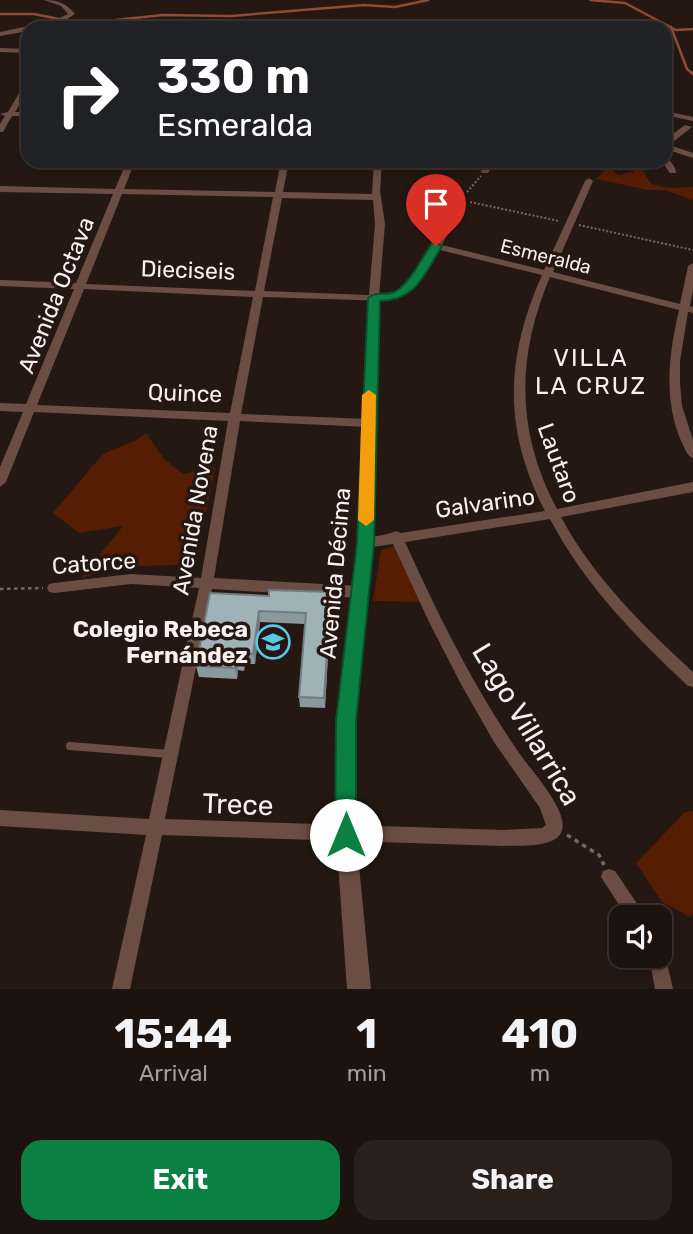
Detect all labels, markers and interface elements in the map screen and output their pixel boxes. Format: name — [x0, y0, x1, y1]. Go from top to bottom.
text: 330 m — [157, 47, 310, 105]
icon: right — [42, 49, 133, 140]
text: Esmeralda — [157, 106, 313, 144]
pin — [406, 174, 466, 246]
icon: arrive — [417, 185, 455, 223]
street label: Avenida Octava — [12, 213, 100, 377]
street label: Esmeralda — [498, 234, 594, 279]
street label: Dieciseis — [140, 254, 236, 286]
district label: VILLA LA CRUZ — [535, 344, 647, 400]
street label: Quince — [147, 378, 223, 408]
street label: Lautaro — [532, 419, 586, 507]
street label: Avenida Novena — [166, 423, 224, 597]
street label: Galvarino — [433, 482, 537, 524]
street label: Avenida Décima — [314, 486, 356, 660]
street label: Catorce — [51, 546, 137, 580]
place label: Colegio Rebeca Fernández — [73, 615, 248, 669]
school or university icon: Colegio Rebeca Fernández — [254, 623, 292, 661]
street label: Lago Villarrica — [465, 637, 588, 811]
street label: Trece — [202, 787, 274, 822]
position arrow — [309, 798, 383, 872]
map controls — [609, 905, 672, 968]
button: sound — [609, 905, 672, 968]
text: 15:44 — [115, 1009, 232, 1059]
text: 1 — [356, 1009, 377, 1059]
text: 410 — [501, 1009, 578, 1059]
text: Arrival — [139, 1059, 208, 1087]
text: min — [347, 1059, 387, 1087]
text: m — [530, 1059, 550, 1087]
button: Exit — [21, 1140, 340, 1220]
button: Share — [354, 1140, 672, 1220]

